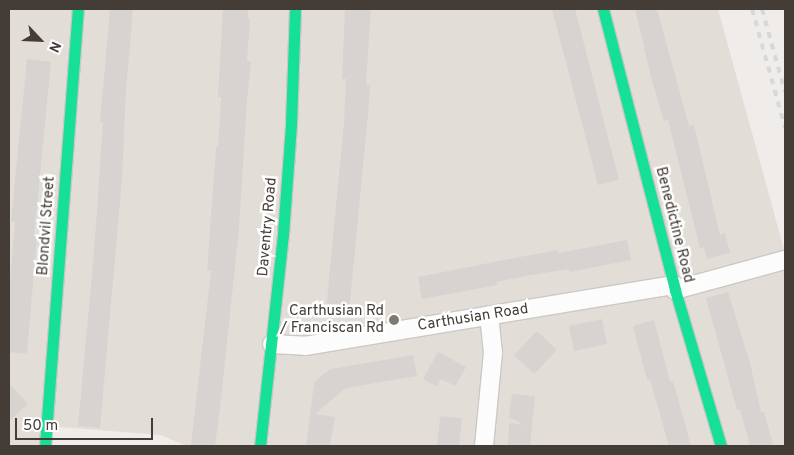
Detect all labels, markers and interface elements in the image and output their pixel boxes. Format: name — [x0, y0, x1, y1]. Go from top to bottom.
north arrow — [15, 15, 65, 65]
text: N — [44, 38, 64, 55]
street label: Benedictine Road — [651, 165, 697, 285]
street label: Blondvil Street — [35, 176, 59, 276]
street label: Daventry Road — [255, 177, 281, 277]
street label: Carthusian Road — [416, 300, 530, 336]
place label: Carthusian Rd / Franciscan Rd — [280, 302, 384, 337]
marker: Carthusian Rd / Franciscan Rd — [388, 314, 400, 326]
scale bar — [18, 408, 155, 440]
text: 50 m — [23, 417, 58, 436]

